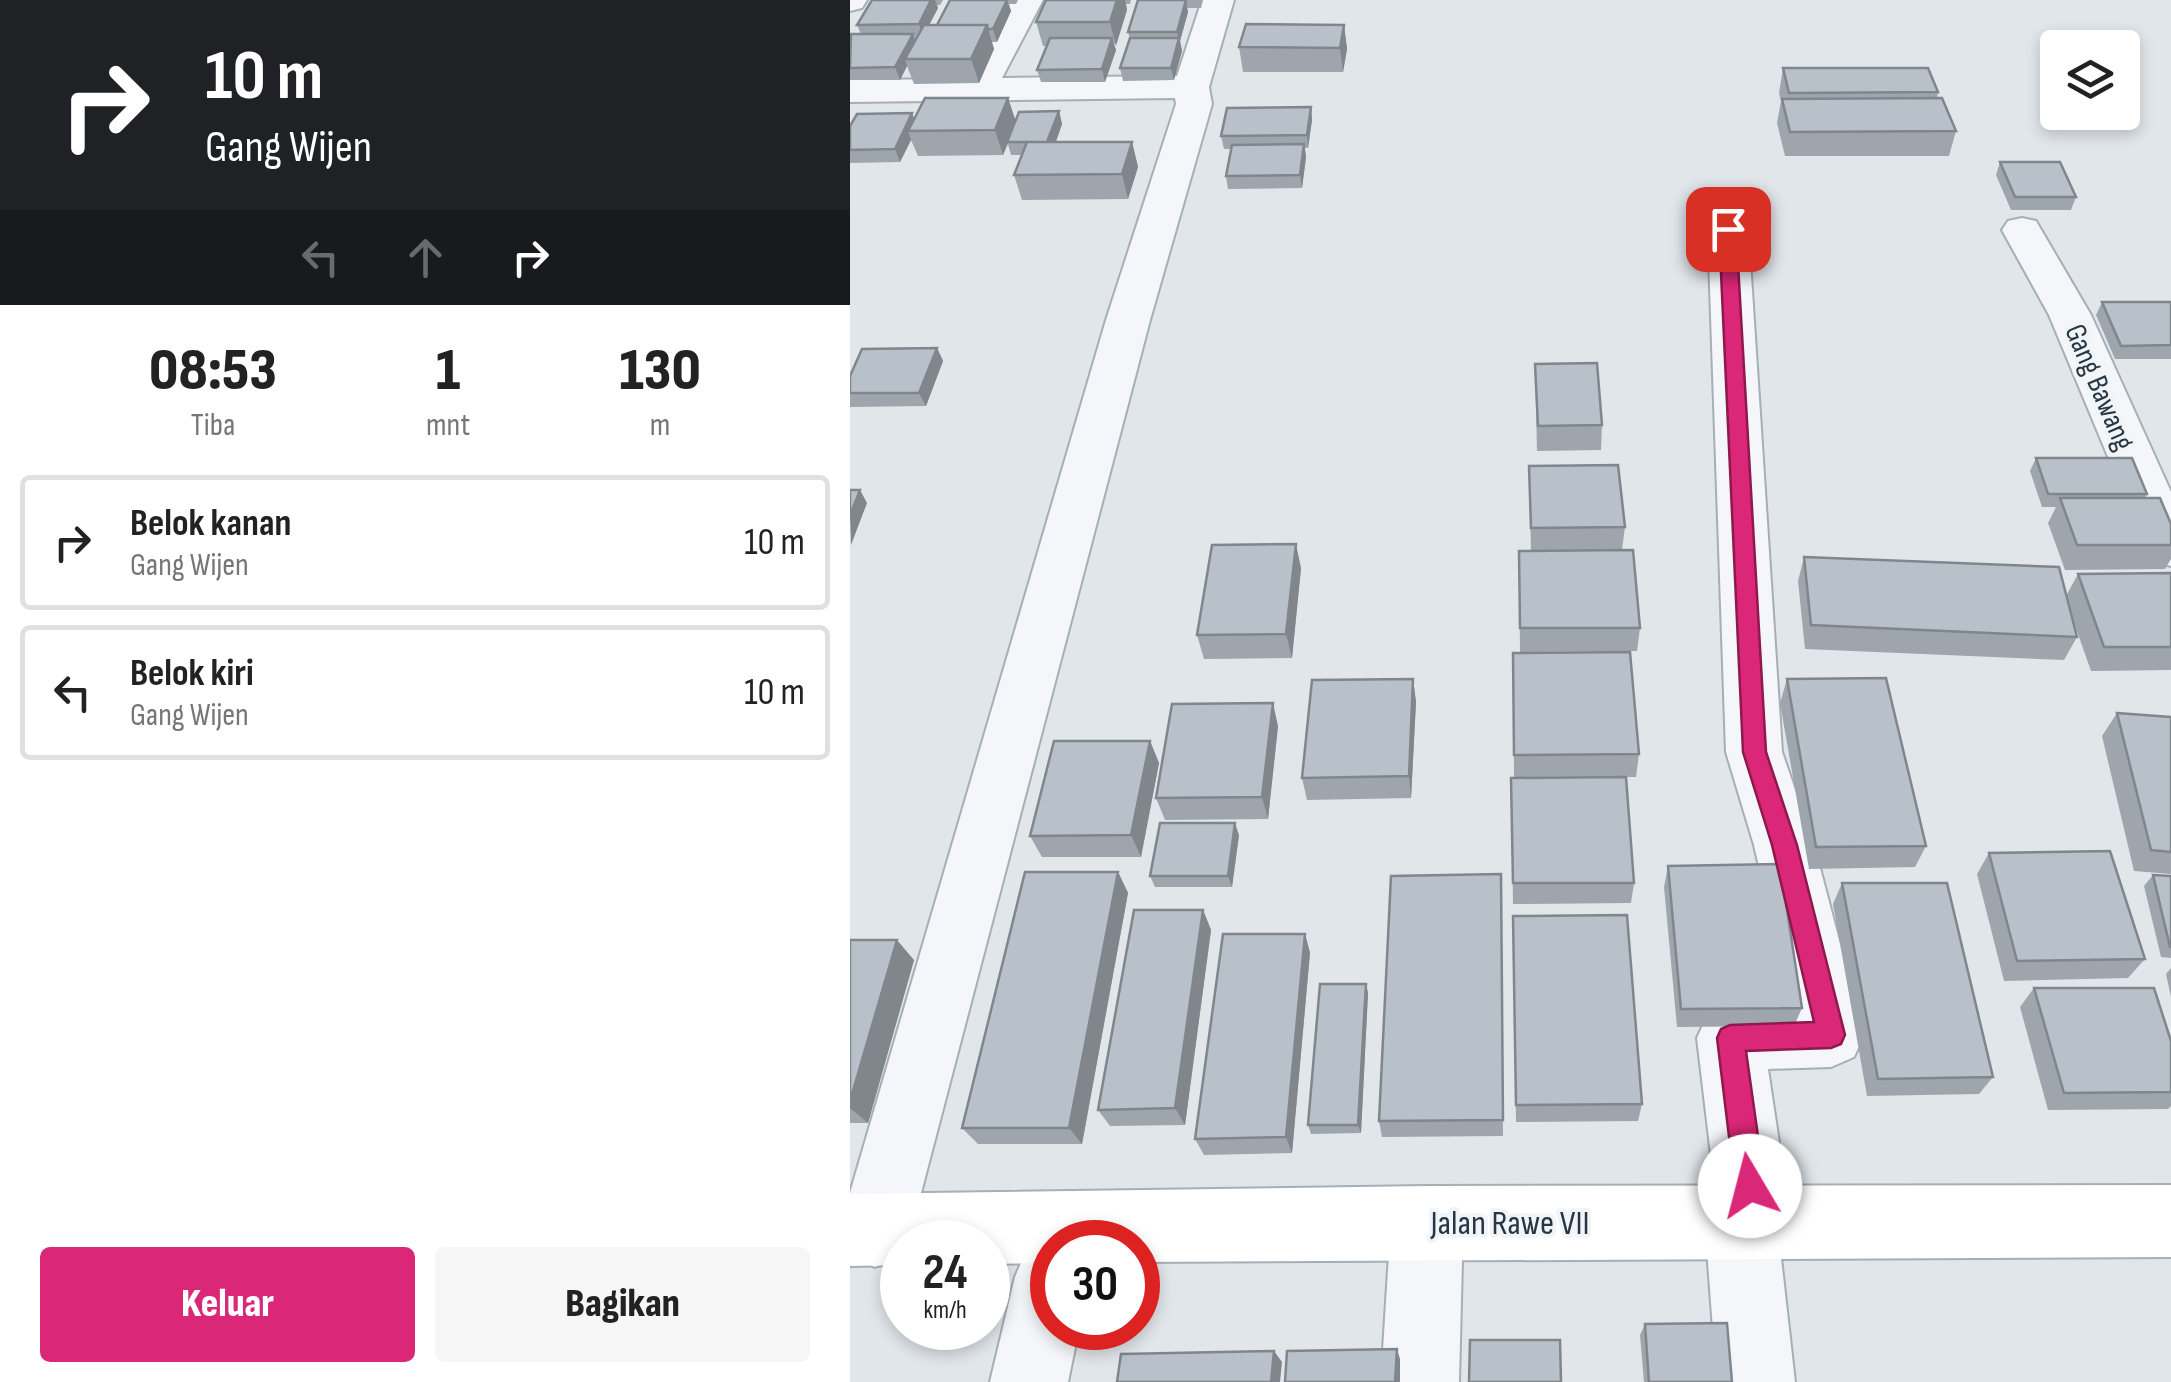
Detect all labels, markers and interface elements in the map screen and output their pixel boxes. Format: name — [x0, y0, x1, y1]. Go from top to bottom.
map controls — [2040, 30, 2140, 130]
button: layers — [2040, 30, 2140, 130]
text: 10 m — [205, 35, 323, 119]
icon: right — [40, 40, 170, 170]
text: Gang Wijen — [205, 120, 372, 175]
pin — [1686, 187, 1771, 272]
icon: arrive — [1701, 202, 1756, 257]
icon: left — [293, 230, 348, 285]
icon: ahead — [398, 230, 453, 285]
icon: right — [503, 230, 558, 285]
street label: Gang Bawang — [2056, 319, 2142, 456]
text: 08:53 — [149, 335, 277, 407]
text: 1 — [436, 335, 460, 407]
text: 130 — [619, 335, 701, 407]
text: Tiba — [191, 406, 235, 445]
text: mnt — [426, 406, 470, 445]
text: m — [650, 406, 670, 445]
text: Belok kanan — [130, 501, 291, 546]
icon: right — [45, 515, 100, 570]
text: 10 m — [744, 520, 805, 565]
text: Gang Wijen — [130, 546, 249, 585]
text: Belok kiri — [130, 651, 254, 696]
icon: left — [45, 665, 100, 720]
text: 10 m — [744, 670, 805, 715]
text: Gang Wijen — [130, 696, 249, 735]
position arrow — [1698, 1134, 1802, 1238]
street label: Jalan Rawe VII — [1429, 1202, 1590, 1245]
speed limit sign: 30 — [1030, 1220, 1160, 1350]
text: 24 — [923, 1243, 967, 1303]
button: Keluar — [40, 1247, 415, 1362]
button: Bagikan — [435, 1247, 810, 1362]
text: km/h — [923, 1295, 967, 1326]

